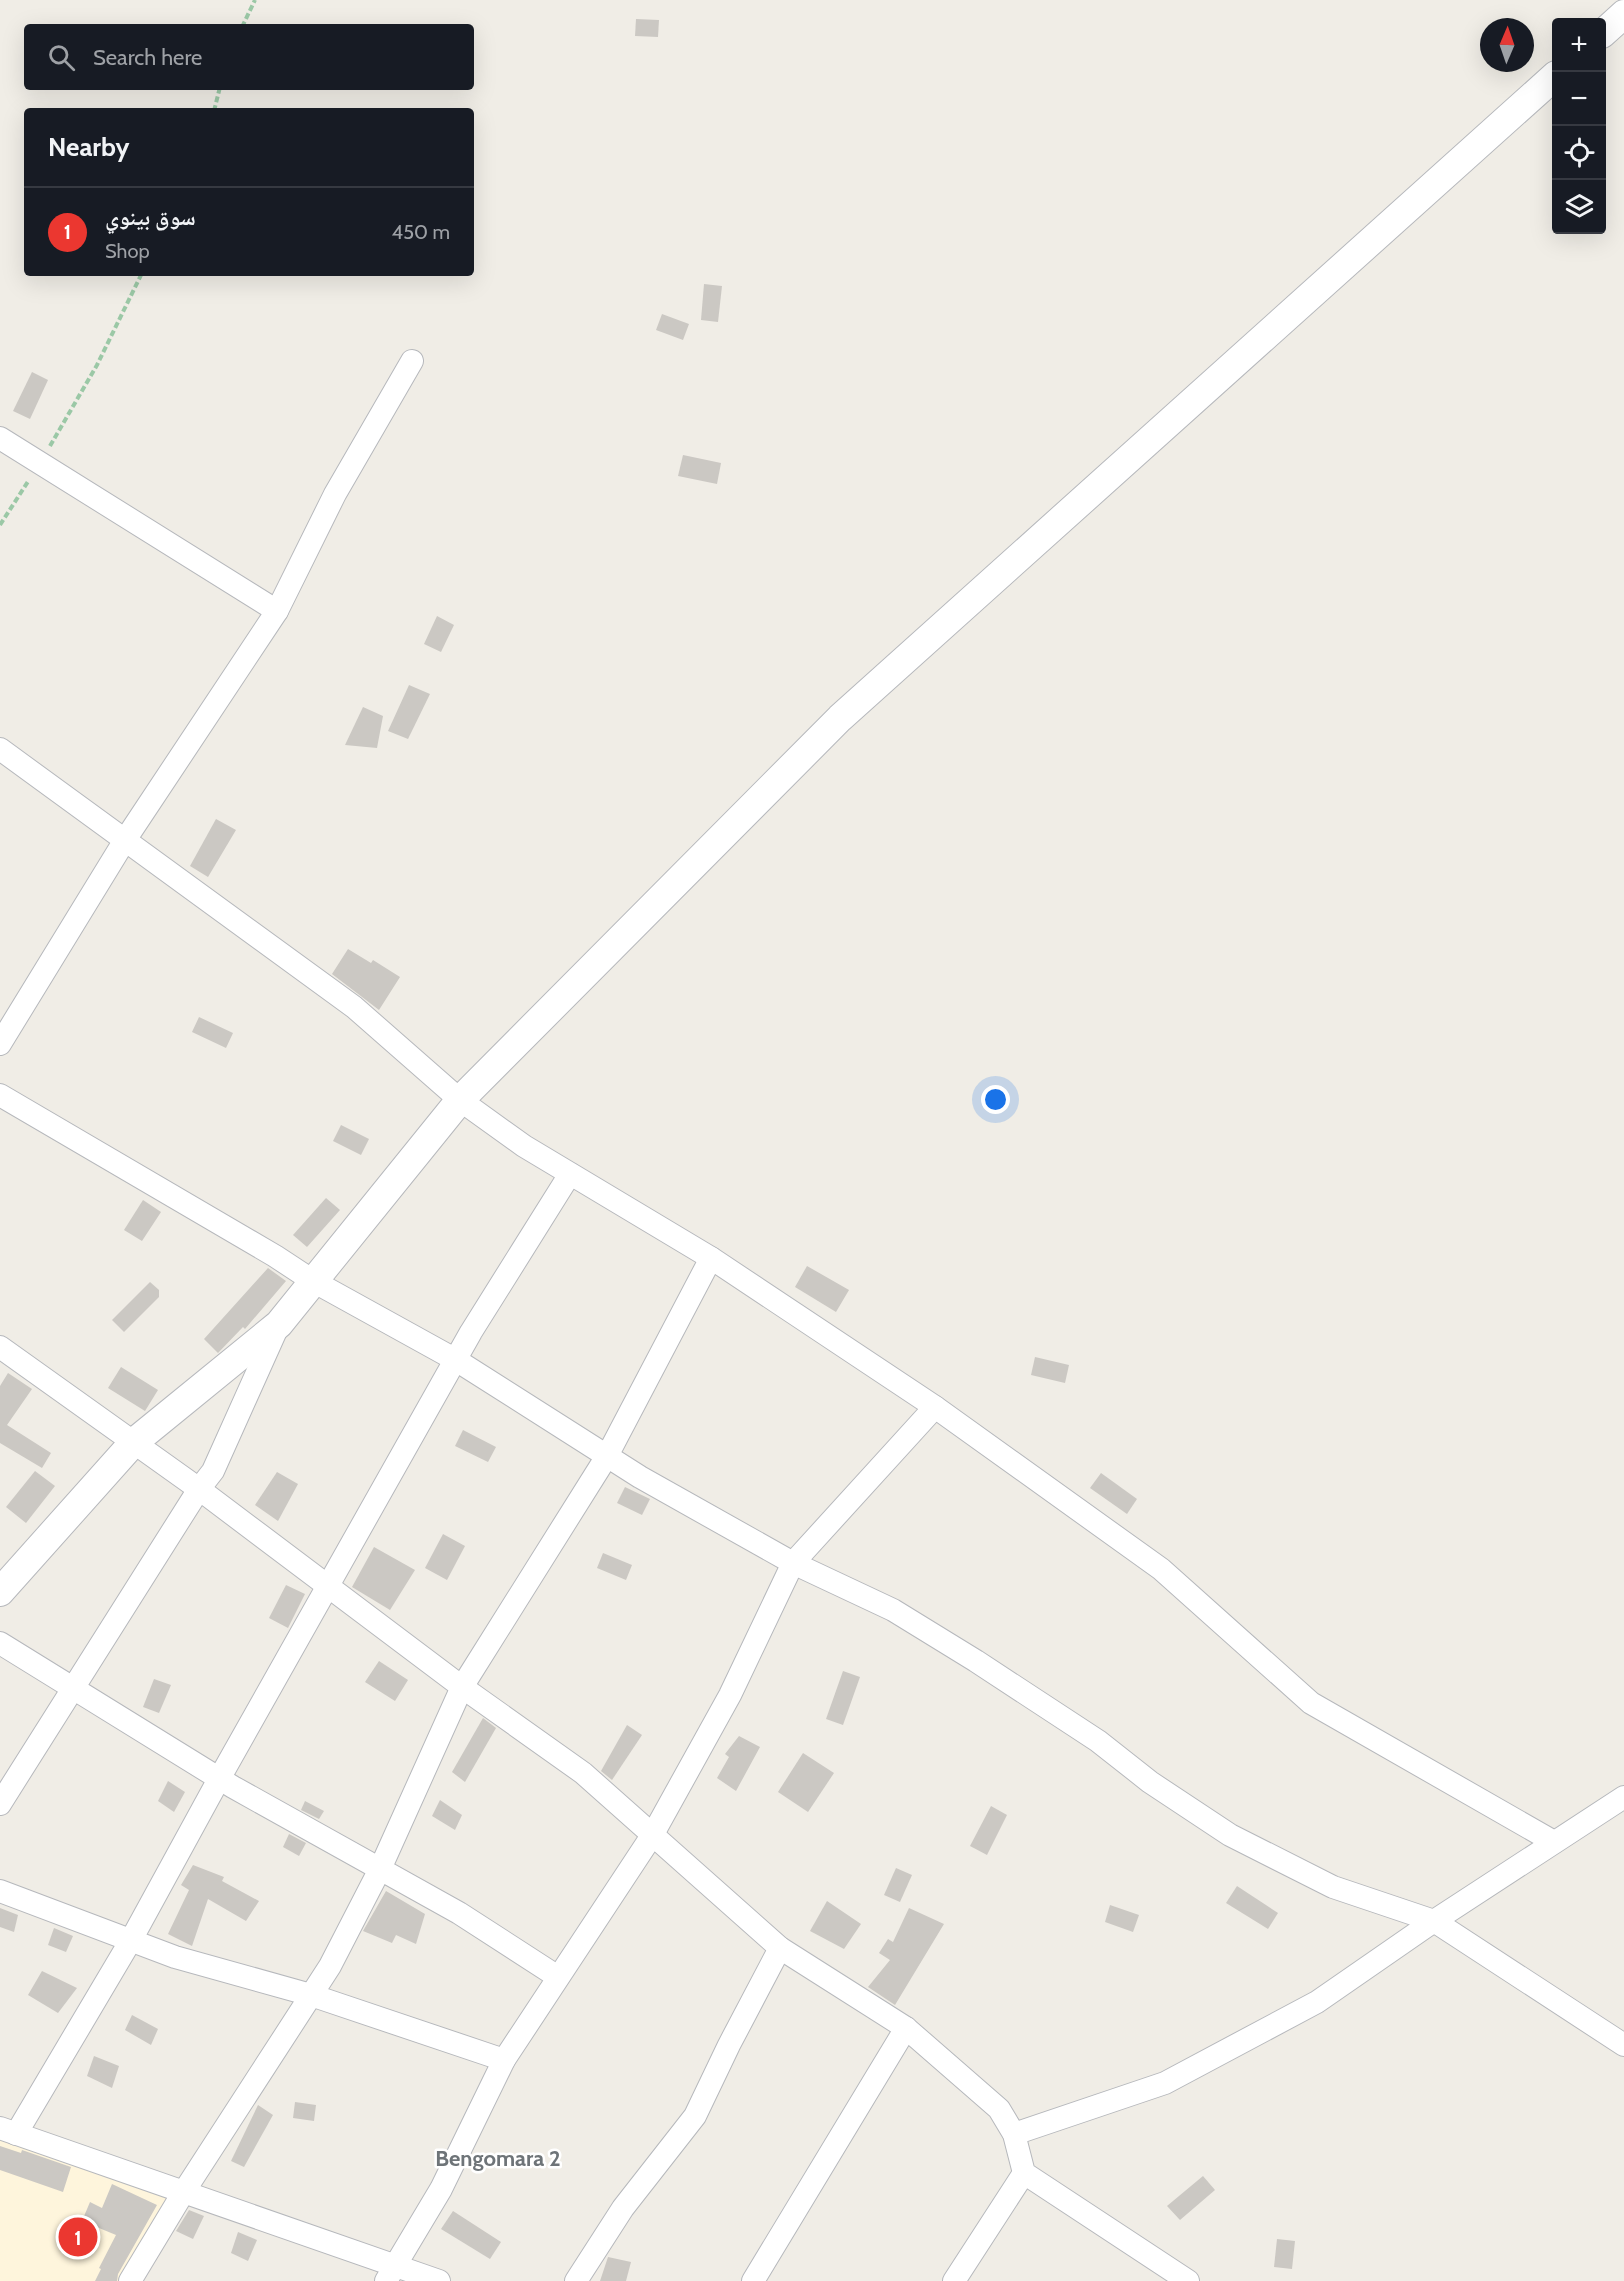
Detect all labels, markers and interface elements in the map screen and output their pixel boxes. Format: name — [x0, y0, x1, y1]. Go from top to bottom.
north arrow — [1480, 18, 1534, 72]
map controls — [1552, 18, 1606, 234]
button: + — [1552, 18, 1606, 72]
search box — [24, 24, 474, 90]
icon: search — [45, 41, 78, 74]
text: Search here — [93, 44, 202, 71]
button: − — [1552, 72, 1606, 126]
button: locate — [1552, 126, 1606, 180]
text: Nearby — [48, 131, 129, 163]
button: layers — [1552, 180, 1606, 234]
text: سوق بينوي — [105, 204, 196, 231]
text: 1 — [64, 220, 71, 244]
text: 450 m — [392, 220, 450, 244]
text: Shop — [105, 239, 150, 263]
your location — [981, 1085, 1010, 1114]
district label: Bengomara 2 — [435, 2145, 561, 2172]
pin: 1 — [58, 2214, 98, 2260]

